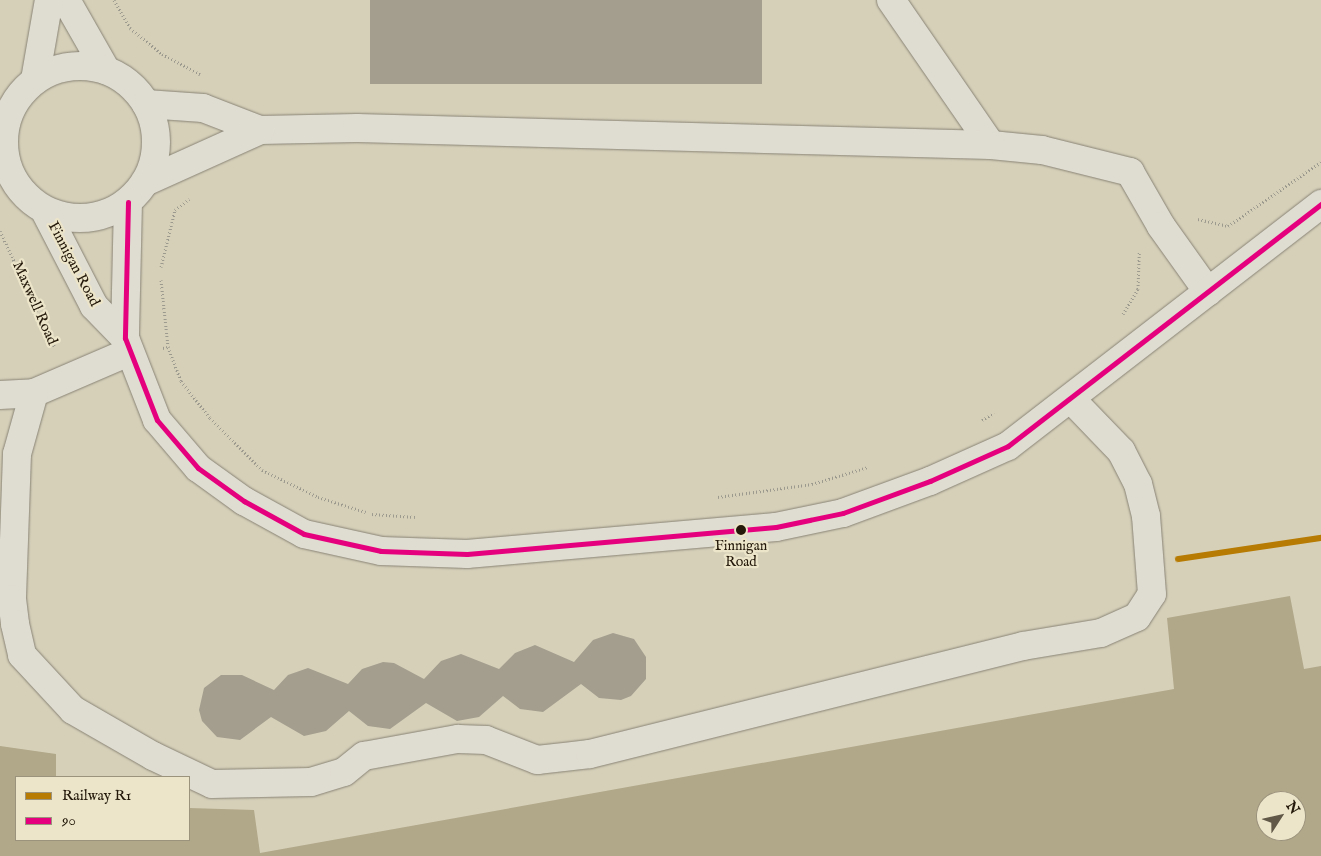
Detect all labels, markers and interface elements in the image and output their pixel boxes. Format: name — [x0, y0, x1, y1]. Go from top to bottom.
street label: Finnigan Road — [44, 219, 104, 309]
street label: Maxwell Road — [8, 258, 62, 348]
marker: Finnigan Road — [736, 525, 746, 535]
place label: Finnigan Road — [715, 538, 767, 570]
legend — [15, 776, 190, 841]
text: Railway R1 — [62, 786, 131, 805]
north arrow — [1256, 791, 1306, 841]
text: N — [1282, 798, 1303, 818]
text: 90 — [62, 811, 76, 830]

